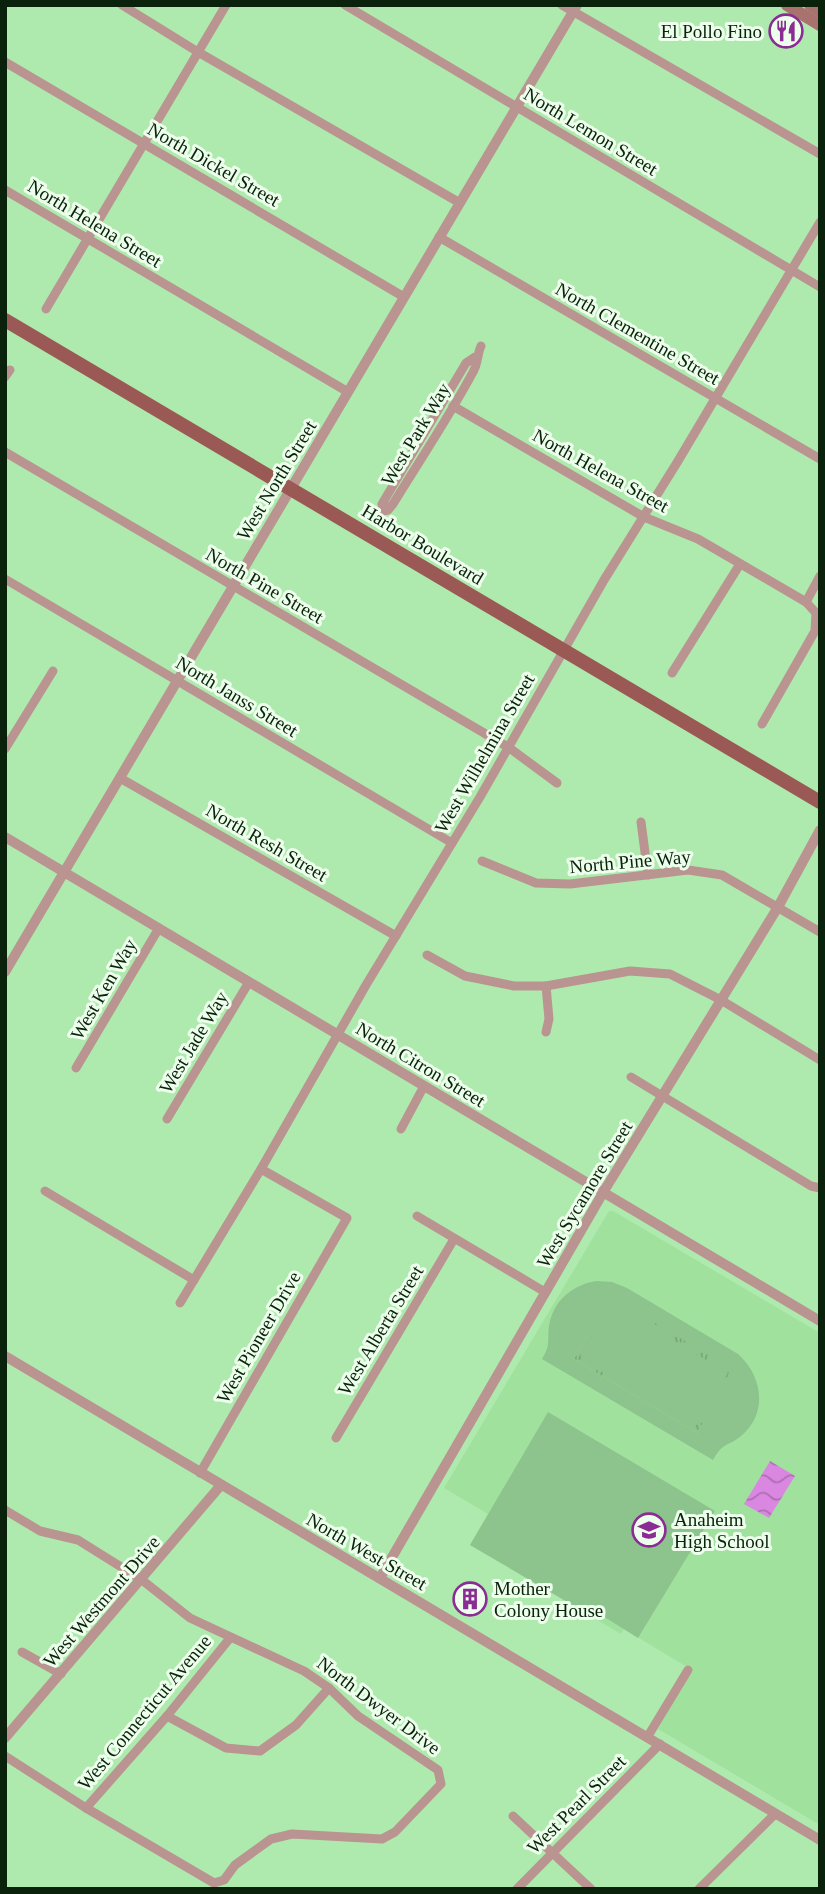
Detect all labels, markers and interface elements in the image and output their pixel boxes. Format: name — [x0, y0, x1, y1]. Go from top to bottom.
restaurant icon: El Pollo Fino — [767, 12, 805, 50]
place label: El Pollo Fino — [661, 21, 762, 42]
street label: North Lemon Street — [520, 83, 662, 180]
street label: North Dickel Street — [144, 118, 284, 211]
street label: North Helena Street — [24, 175, 166, 272]
street label: North Clementine Street — [552, 278, 724, 389]
street label: West Park Way — [377, 379, 455, 489]
street label: West North Street — [232, 416, 321, 544]
street label: North Helena Street — [529, 424, 673, 517]
street label: Harbor Boulevard — [358, 500, 488, 589]
street label: North Pine Street — [202, 543, 328, 628]
street label: North Janss Street — [172, 652, 302, 741]
street label: West Wilhelmina Street — [430, 669, 539, 836]
street label: North Resh Street — [203, 799, 332, 886]
street label: North Pine Way — [569, 846, 692, 877]
street label: West Ken Way — [66, 935, 141, 1043]
street label: West Jade Way — [155, 987, 232, 1097]
street label: North Citron Street — [352, 1018, 490, 1112]
street label: West Sycamore Street — [532, 1117, 637, 1271]
street label: West Alberta Street — [334, 1261, 428, 1399]
street label: West Pioneer Drive — [212, 1268, 305, 1407]
street label: North West Street — [303, 1509, 431, 1595]
place label: Anaheim High School — [674, 1509, 770, 1552]
school or university icon: Anaheim High School — [630, 1511, 668, 1549]
street label: West Westmont Drive — [39, 1532, 164, 1671]
place label: Mother Colony House — [494, 1578, 603, 1621]
building icon: Mother Colony House — [451, 1580, 489, 1618]
street label: West Connecticut Avenue — [74, 1631, 215, 1794]
street label: North Dwyer Drive — [313, 1652, 444, 1759]
street label: West Pearl Street — [523, 1750, 630, 1858]

